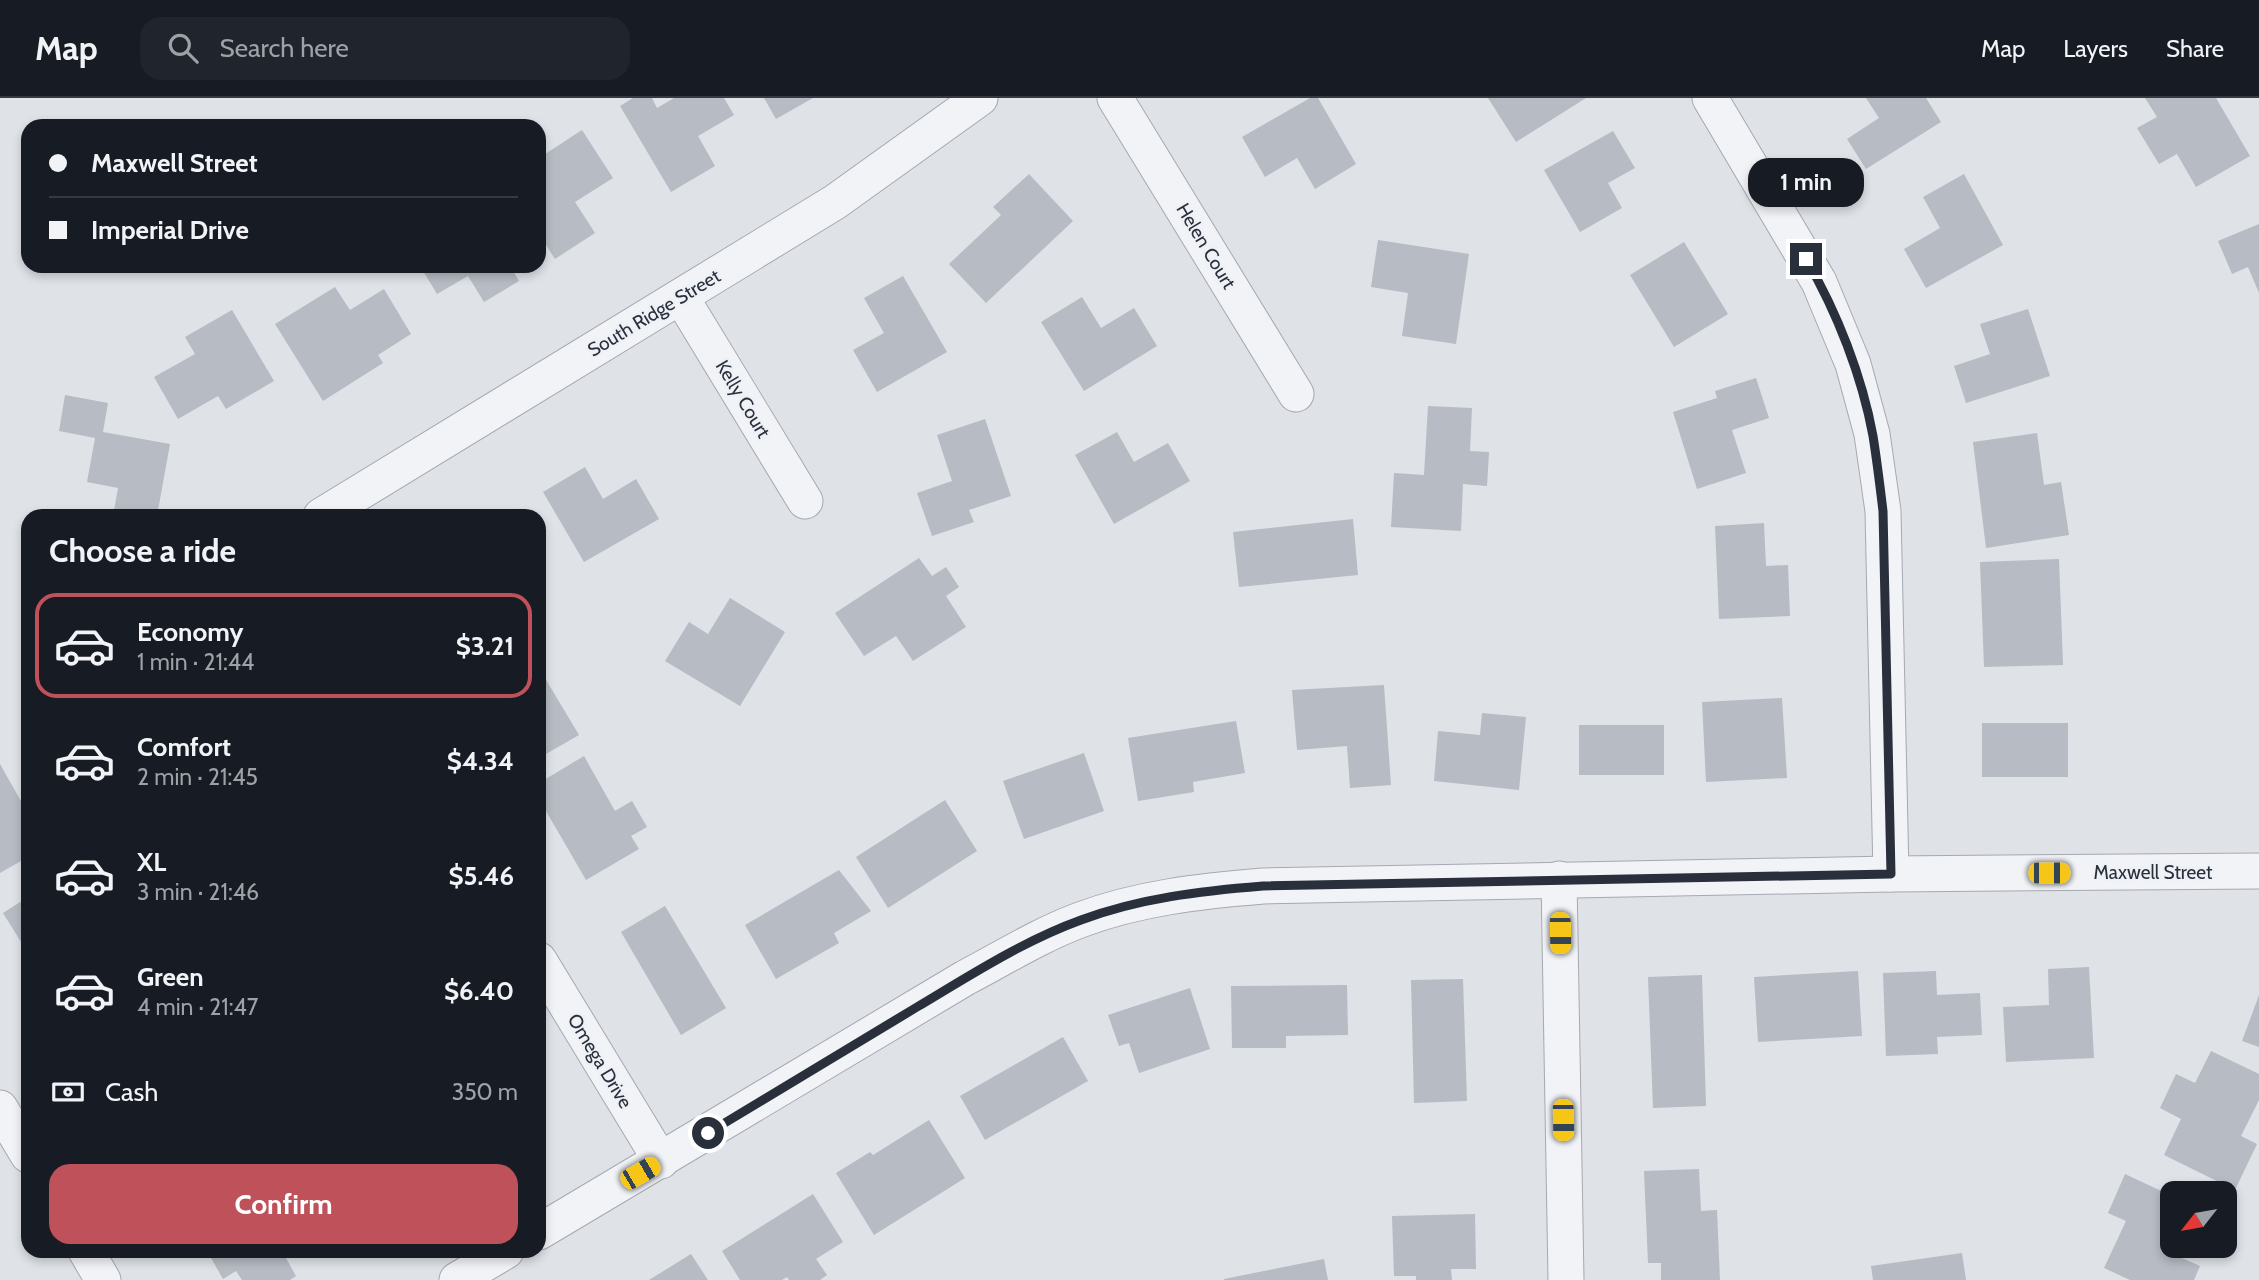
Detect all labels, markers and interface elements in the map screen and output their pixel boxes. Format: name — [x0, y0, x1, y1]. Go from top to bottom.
search box — [140, 17, 630, 80]
text: Map — [35, 28, 98, 68]
icon: search — [164, 29, 202, 67]
text: Search here — [220, 32, 349, 64]
text: Map — [1981, 34, 2025, 63]
text: Layers — [2063, 34, 2128, 63]
text: Share — [2166, 34, 2224, 63]
text: Maxwell Street — [91, 147, 258, 179]
callout: 1 min — [1748, 158, 1864, 206]
text: 1 min — [1780, 168, 1832, 196]
street label: Helen Court — [1171, 199, 1241, 294]
text: Imperial Drive — [91, 214, 249, 246]
route end — [1790, 243, 1822, 275]
street label: South Ridge Street — [584, 264, 725, 362]
street label: Kelly Court — [711, 356, 776, 443]
text: Choose a ride — [49, 531, 236, 570]
icon: car — [53, 614, 116, 677]
text: Economy — [137, 616, 243, 648]
text: $3.21 — [456, 630, 514, 662]
text: 1 min · 21:44 — [137, 648, 254, 676]
icon: car — [53, 729, 116, 792]
text: Comfort — [137, 731, 231, 763]
text: $4.34 — [447, 745, 514, 777]
text: 2 min · 21:45 — [137, 763, 258, 791]
icon: car — [53, 844, 116, 907]
text: XL — [137, 846, 166, 878]
text: $5.46 — [448, 860, 514, 892]
street label: Maxwell Street — [2094, 861, 2213, 884]
car — [2029, 863, 2071, 884]
text: 3 min · 21:46 — [137, 878, 259, 906]
car — [1550, 912, 1571, 954]
icon: car — [53, 959, 116, 1022]
text: Green — [137, 961, 204, 993]
text: $6.40 — [444, 975, 514, 1007]
text: 4 min · 21:47 — [137, 993, 258, 1021]
street label: Omega Drive — [563, 1009, 637, 1113]
icon: cash — [49, 1073, 87, 1111]
text: Cash — [105, 1076, 158, 1108]
text: 350 m — [452, 1078, 518, 1106]
car — [1553, 1099, 1574, 1141]
route start — [692, 1117, 724, 1149]
car — [617, 1153, 664, 1193]
button: Confirm — [49, 1164, 518, 1244]
north arrow — [2160, 1181, 2236, 1258]
map controls — [2160, 1181, 2237, 1258]

